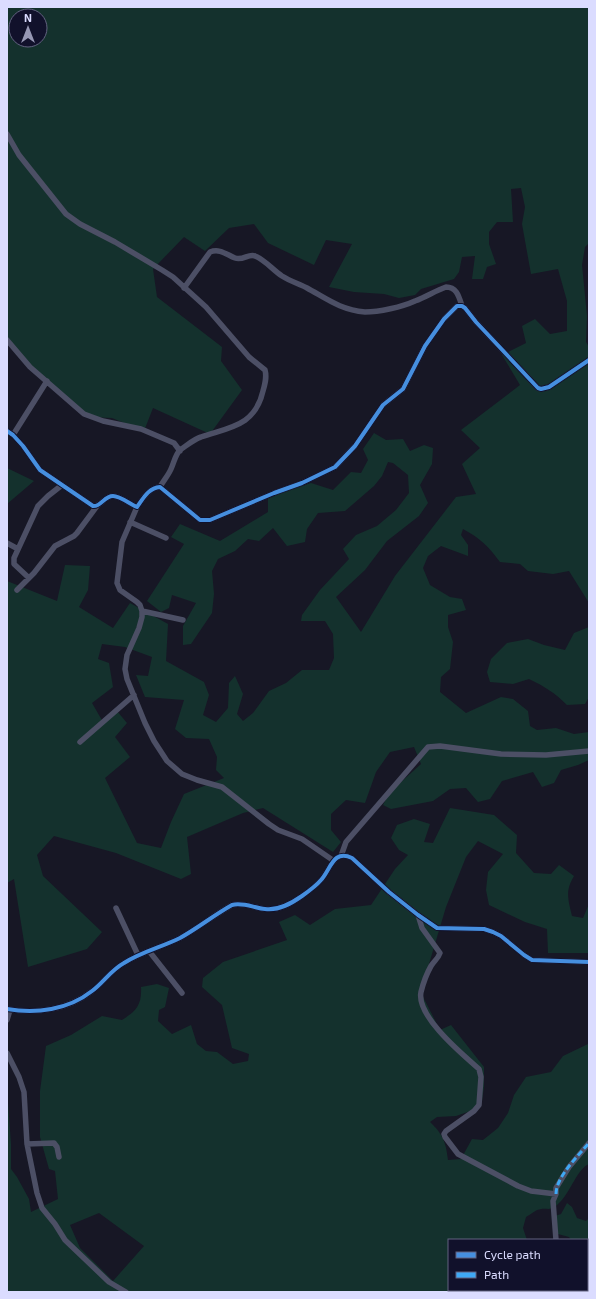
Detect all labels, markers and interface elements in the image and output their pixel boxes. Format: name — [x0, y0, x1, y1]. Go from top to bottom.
north arrow — [8, 8, 48, 48]
text: N — [24, 11, 32, 24]
legend — [448, 1239, 588, 1291]
text: Cycle path — [484, 1247, 541, 1261]
text: Path — [484, 1267, 509, 1281]

